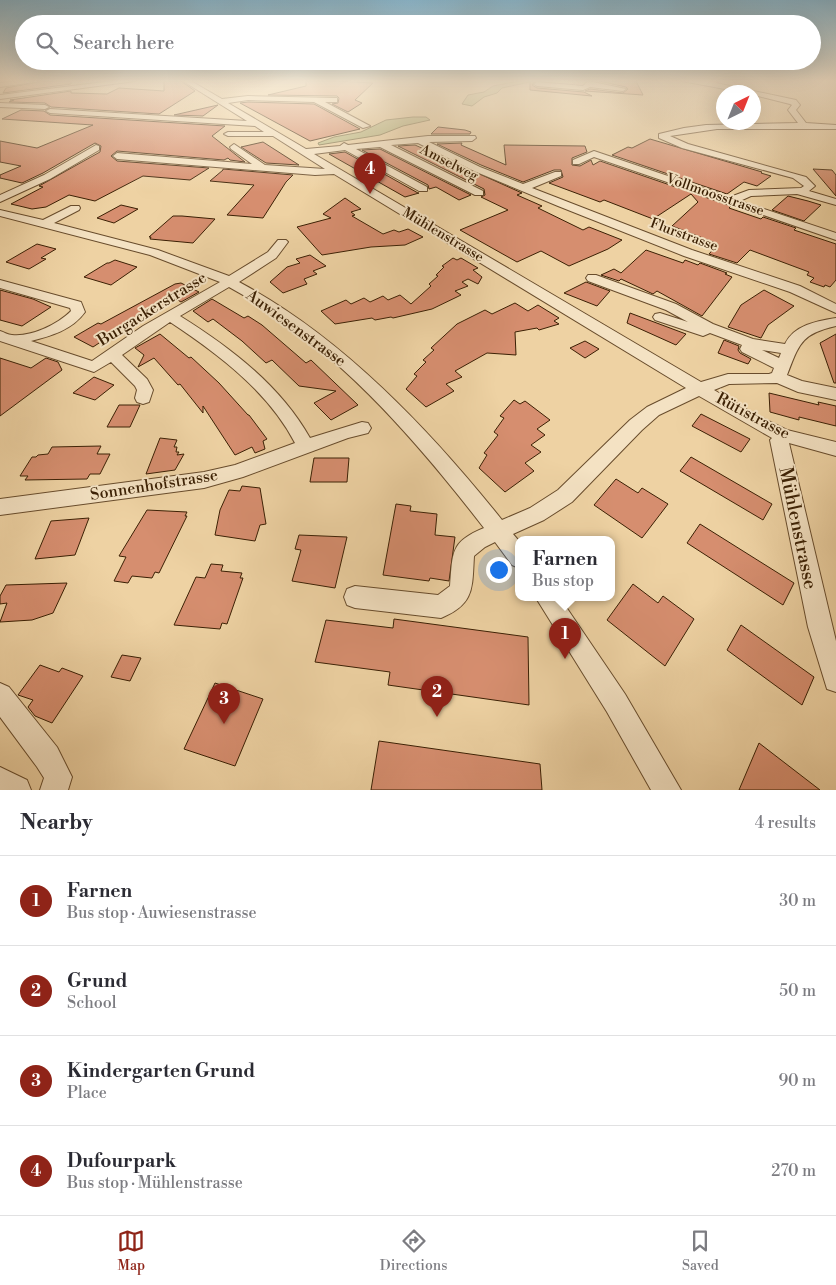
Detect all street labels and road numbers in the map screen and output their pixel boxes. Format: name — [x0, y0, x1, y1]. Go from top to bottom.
street label: Amselweg — [416, 140, 482, 186]
street label: Vollmoosstrasse — [663, 169, 766, 220]
street label: Mühlenstrasse — [399, 204, 487, 266]
street label: Flurstrasse — [648, 214, 720, 256]
street label: Burgackerstrasse — [93, 267, 210, 351]
street label: Auwiesenstrasse — [241, 284, 350, 371]
street label: Rütistrasse — [713, 388, 793, 444]
street label: Sonnenhofstrasse — [89, 465, 219, 505]
street label: Mühlenstrasse — [773, 465, 823, 591]

